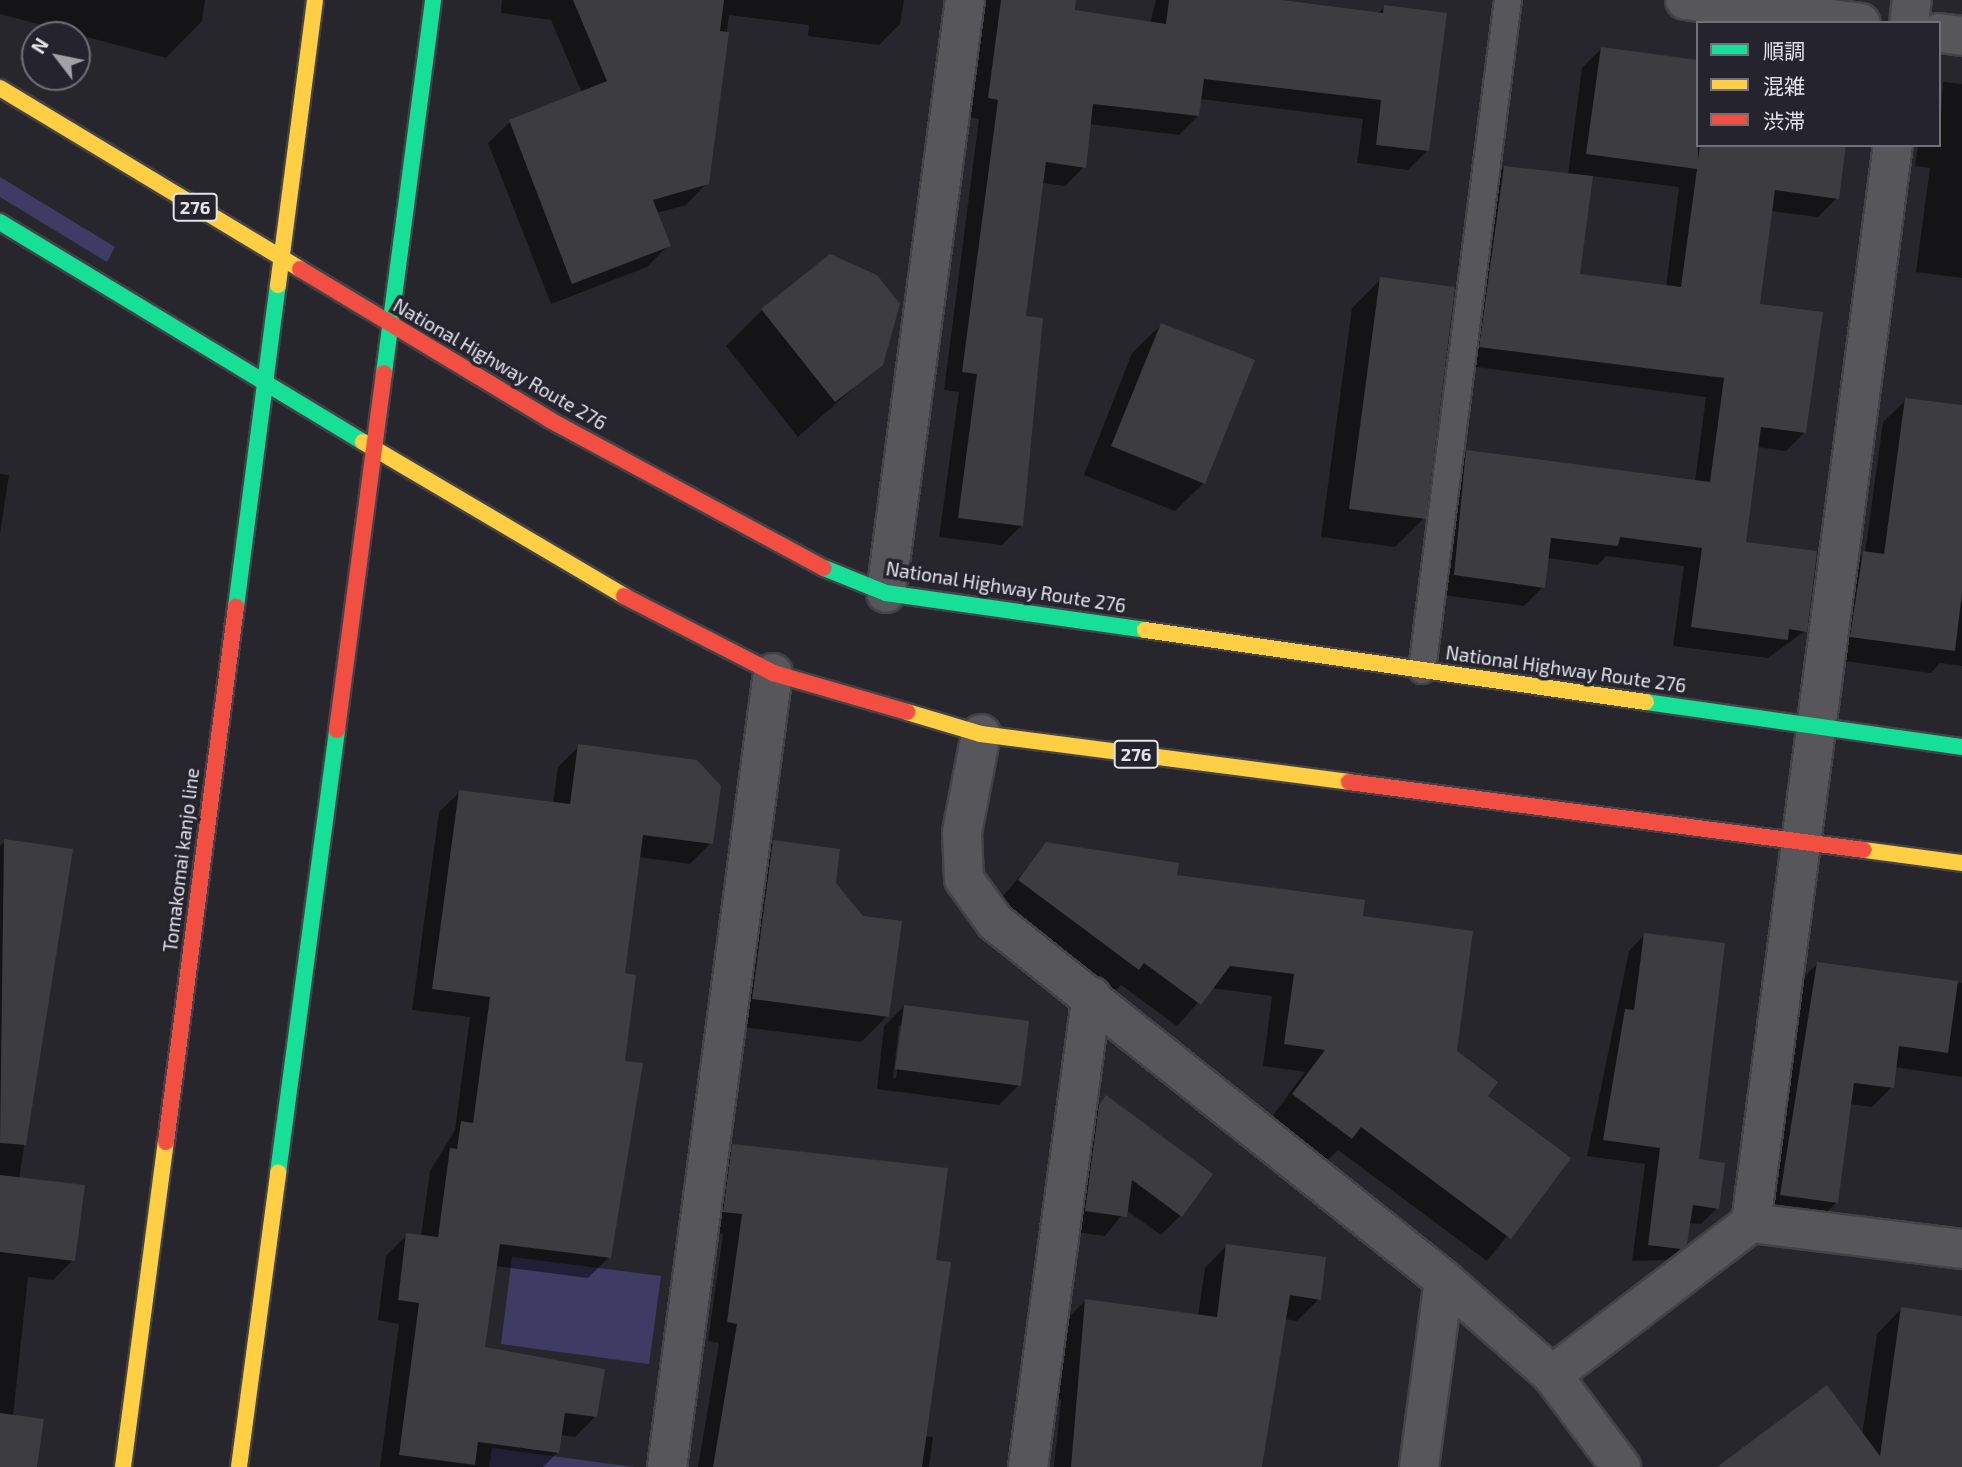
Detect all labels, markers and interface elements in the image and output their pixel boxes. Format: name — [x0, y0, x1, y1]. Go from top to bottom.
north arrow — [21, 21, 91, 91]
legend — [1696, 21, 1941, 147]
text: N — [26, 34, 53, 58]
text: 順調 — [1763, 38, 1805, 63]
text: 混雑 — [1763, 73, 1805, 98]
text: 渋滞 — [1763, 108, 1805, 133]
road number: 276 — [172, 192, 218, 222]
street label: National Highway Route 276 — [389, 293, 611, 435]
street label: National Highway Route 276 — [884, 557, 1128, 617]
street label: National Highway Route 276 — [1444, 641, 1688, 697]
road number: 276 — [1113, 740, 1159, 768]
street label: Tomakomai kanjo line — [158, 767, 204, 953]

